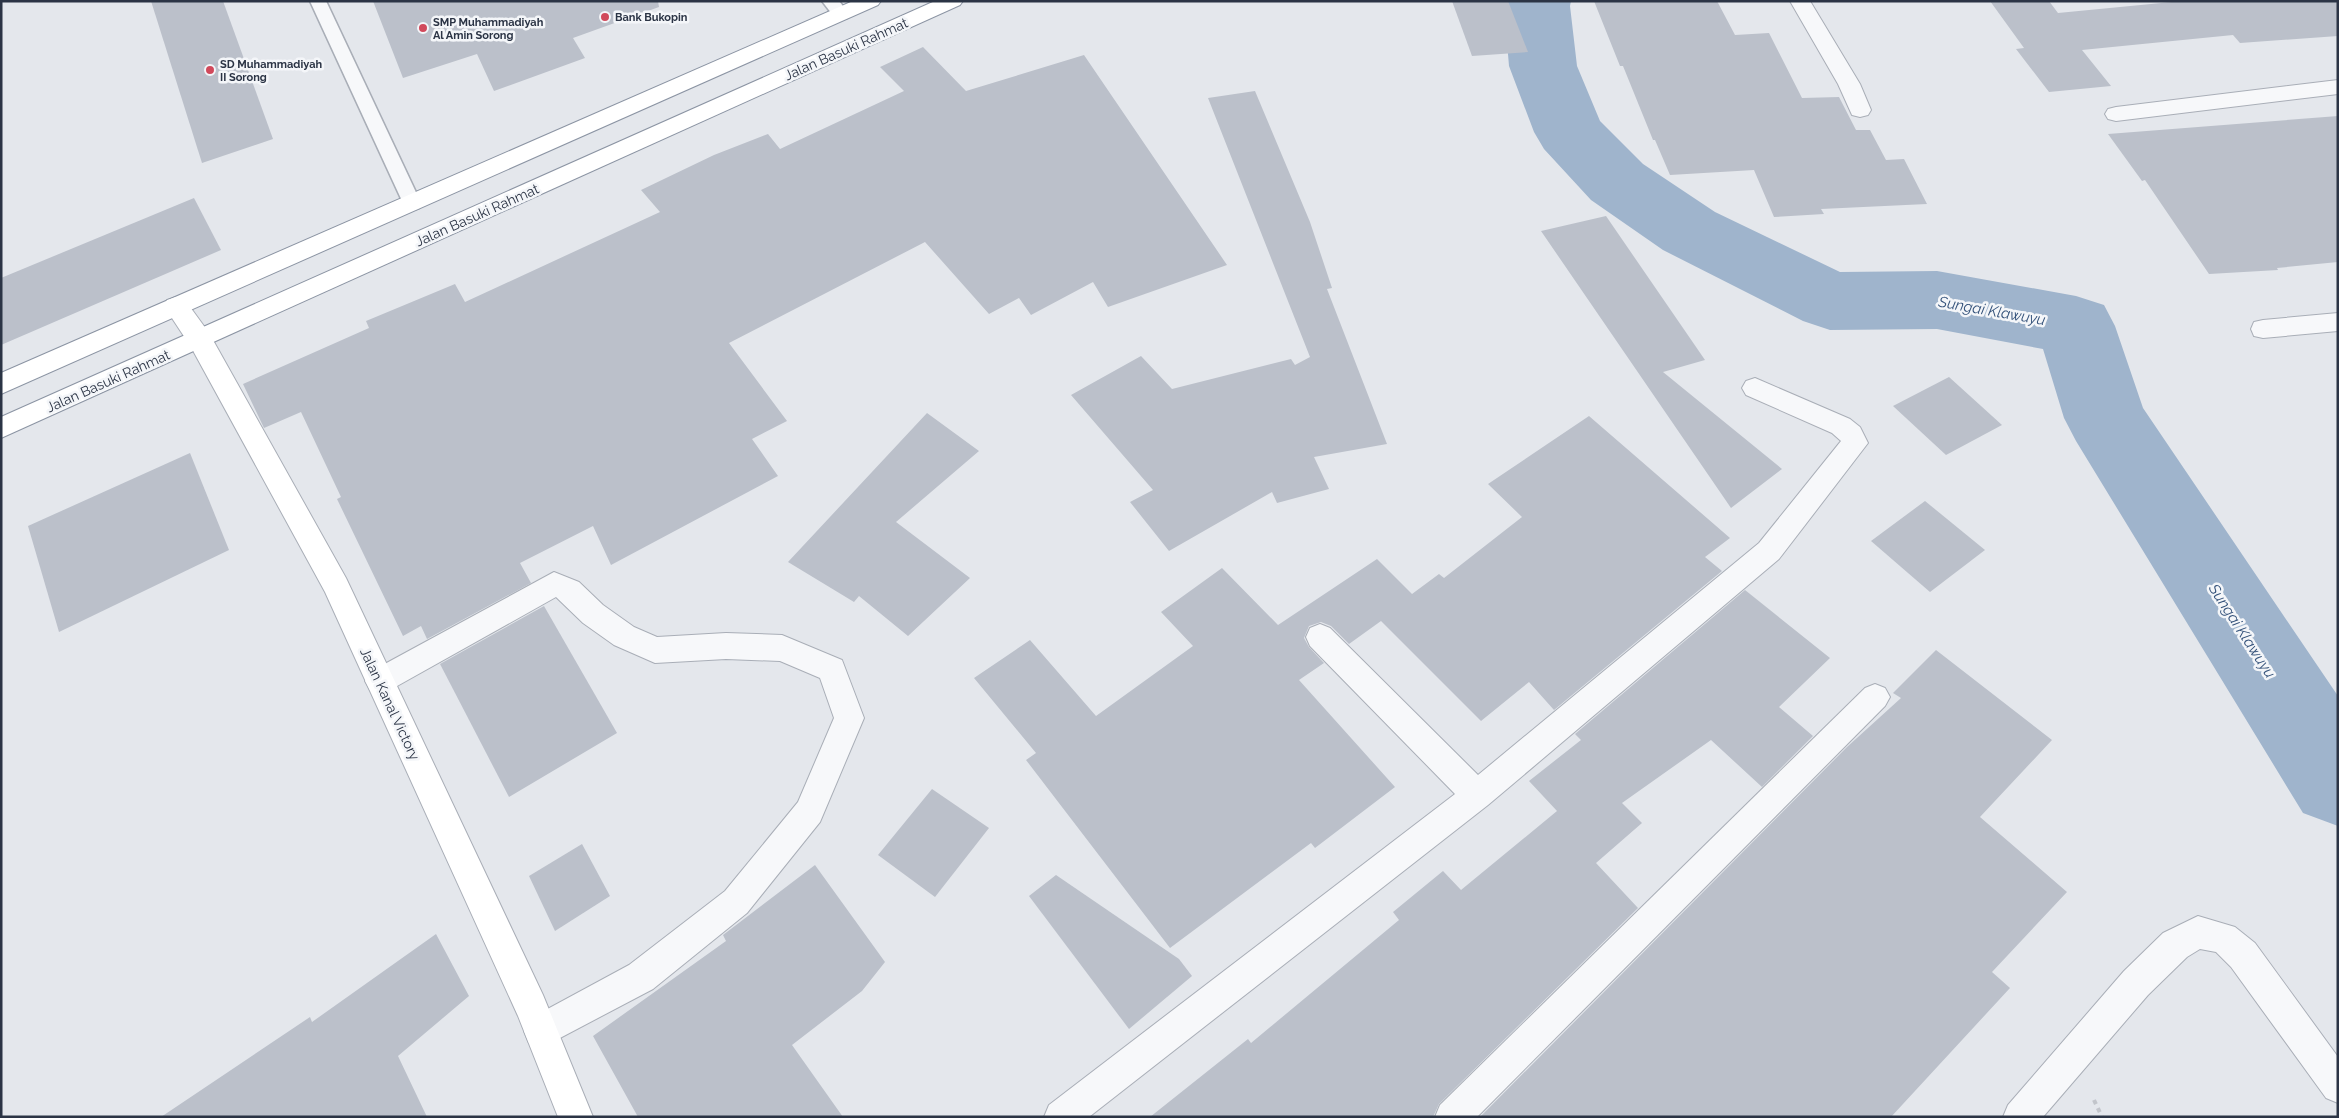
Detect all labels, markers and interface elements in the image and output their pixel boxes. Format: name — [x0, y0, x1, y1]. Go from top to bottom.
marker: Bank Bukopin — [599, 11, 611, 23]
place label: Bank Bukopin — [615, 11, 688, 24]
street label: Jalan Basuki Rahmat — [782, 14, 910, 83]
place label: SMP Muhammadiyah Al Amin Sorong — [433, 16, 544, 42]
marker: SMP Muhammadiyah Al Amin Sorong — [417, 22, 429, 34]
place label: SD Muhammadiyah II Sorong — [220, 58, 322, 84]
marker: SD Muhammadiyah II Sorong — [204, 64, 216, 76]
street label: Jalan Basuki Rahmat — [413, 180, 541, 249]
water label: Sungai Klawuyu — [1936, 293, 2047, 329]
street label: Jalan Basuki Rahmat — [44, 346, 172, 415]
water label: Sungai Klawuyu — [2204, 580, 2279, 682]
street label: Jalan Kanal Victory — [357, 645, 423, 763]

